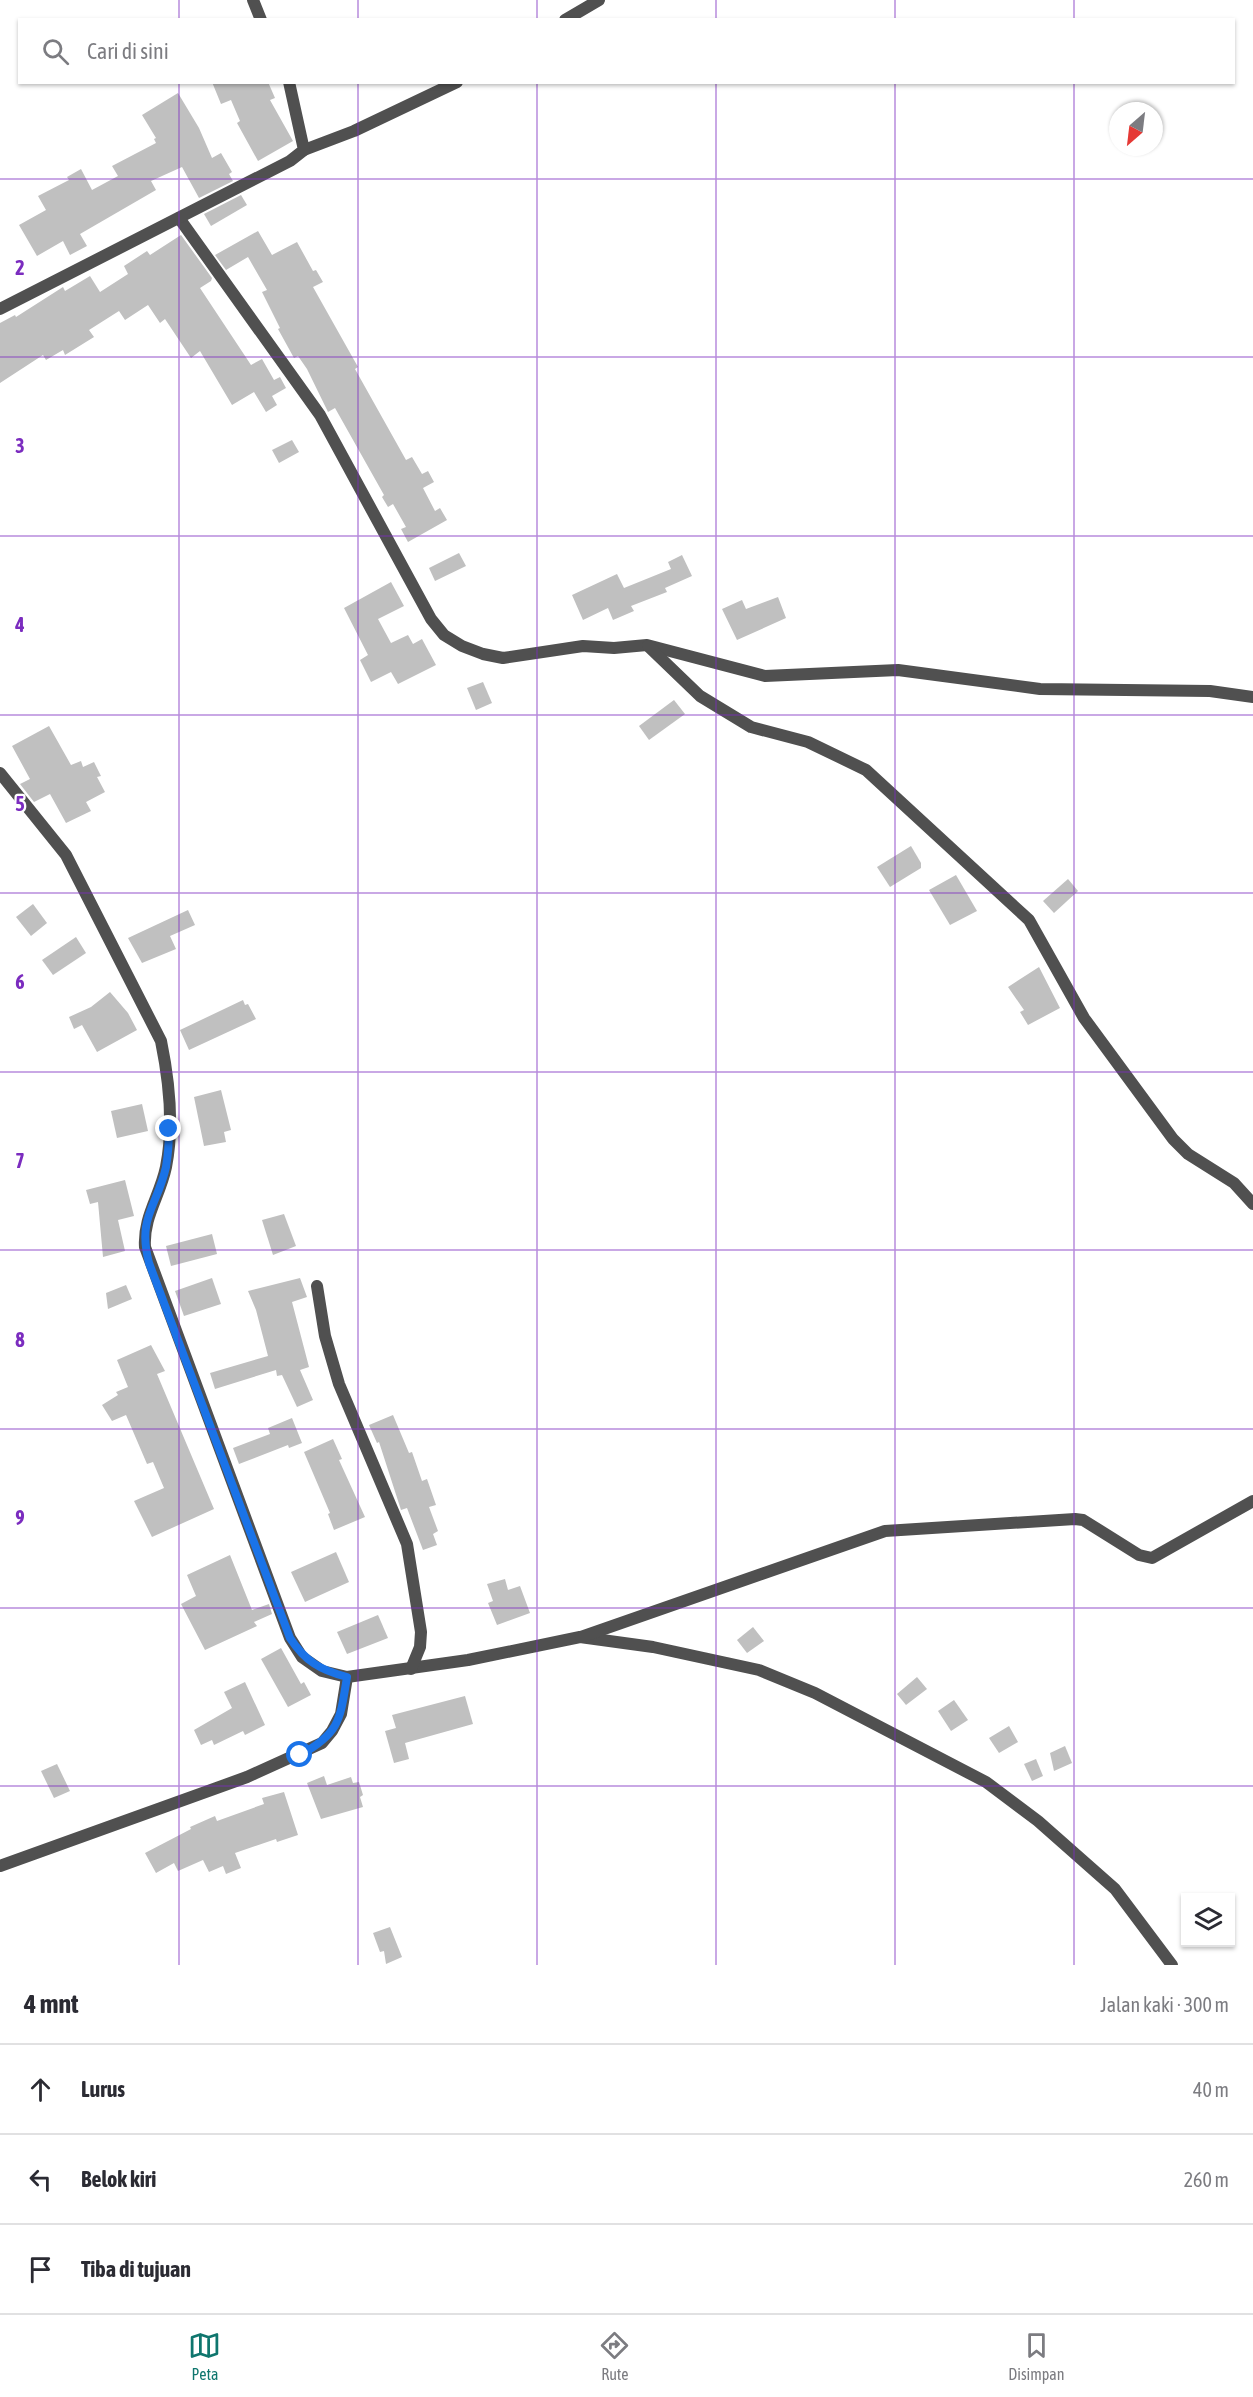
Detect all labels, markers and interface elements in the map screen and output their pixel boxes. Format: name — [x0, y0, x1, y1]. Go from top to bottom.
search box — [18, 18, 1235, 84]
icon: search — [39, 35, 72, 68]
text: Cari di sini — [87, 38, 169, 64]
north arrow — [1109, 102, 1163, 156]
text: 2 — [15, 256, 25, 279]
text: 3 — [15, 434, 25, 457]
text: 4 — [14, 613, 25, 636]
text: 5 — [15, 792, 25, 815]
text: 6 — [15, 970, 25, 993]
route end — [155, 1115, 181, 1141]
text: 7 — [15, 1149, 25, 1172]
text: 8 — [15, 1328, 25, 1351]
text: 9 — [15, 1506, 25, 1529]
route start — [286, 1741, 312, 1767]
map controls — [1181, 1893, 1235, 1947]
button: layers — [1181, 1893, 1235, 1947]
text: 4 mnt — [24, 1989, 79, 2019]
text: Jalan kaki · 300 m — [1100, 1993, 1229, 2016]
icon: ahead — [24, 2073, 57, 2106]
text: Lurus — [81, 2076, 125, 2102]
text: 40 m — [1193, 2078, 1229, 2101]
icon: left — [24, 2163, 57, 2196]
text: Belok kiri — [81, 2166, 156, 2192]
text: 260 m — [1184, 2168, 1229, 2191]
icon: arrive — [24, 2253, 57, 2286]
text: Tiba di tujuan — [81, 2256, 191, 2282]
tab: Peta — [188, 2329, 221, 2383]
tab: Rute — [598, 2329, 631, 2383]
tab: Disimpan — [1008, 2329, 1065, 2383]

